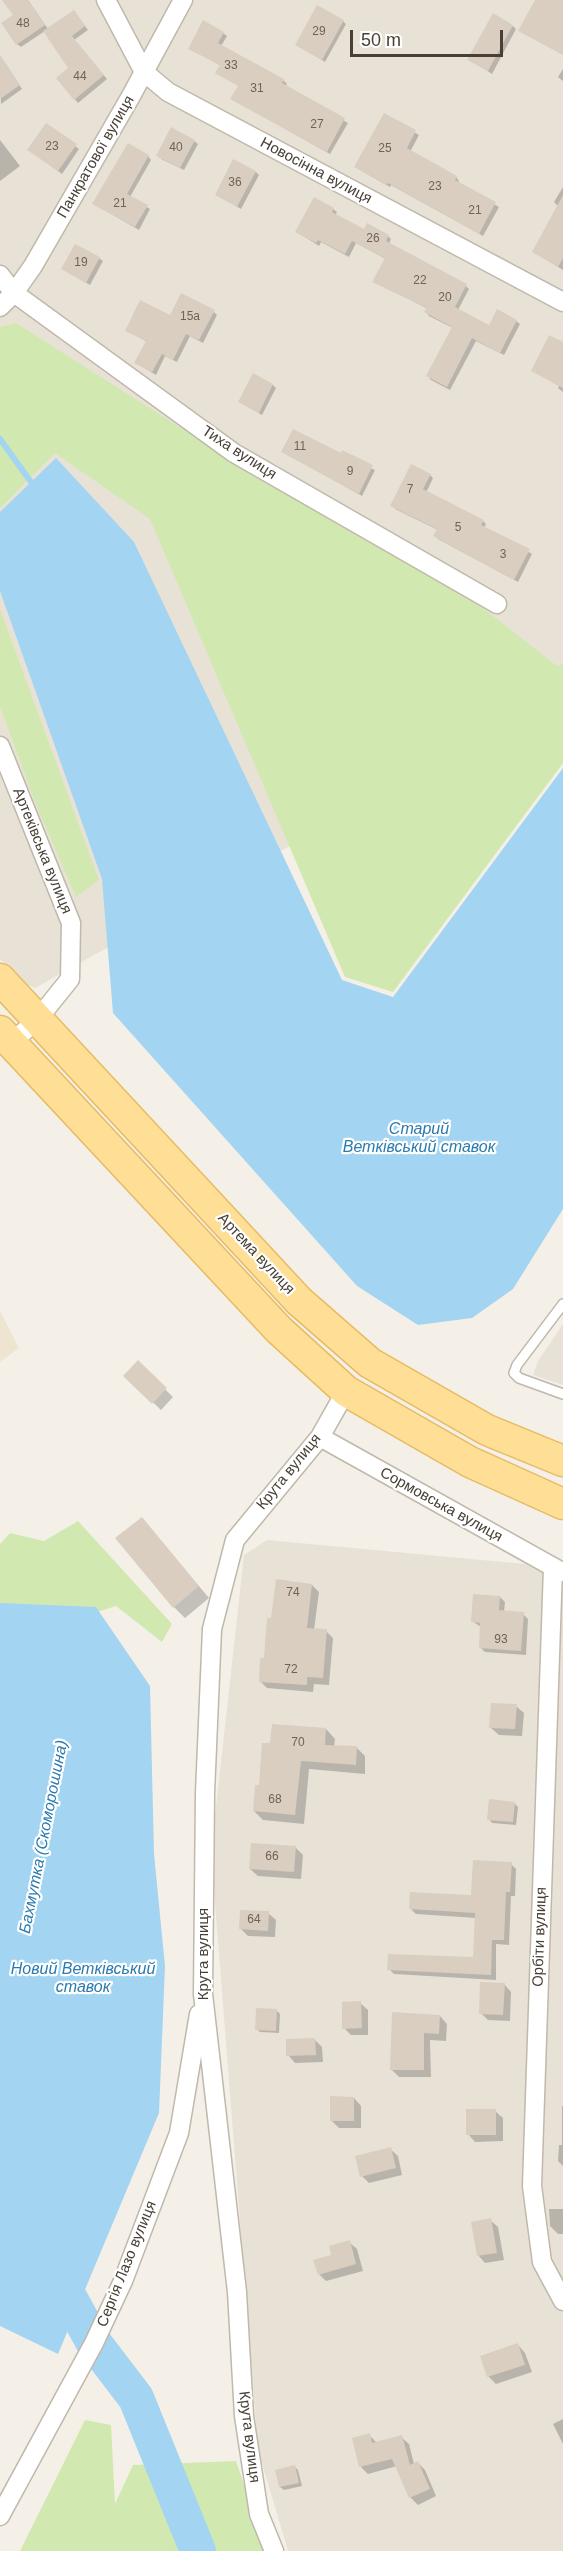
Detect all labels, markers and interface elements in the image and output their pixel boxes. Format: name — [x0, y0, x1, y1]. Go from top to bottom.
house number: 48 — [16, 17, 30, 31]
scale bar — [353, 18, 506, 56]
house number: 29 — [312, 25, 326, 39]
text: 50 m — [361, 30, 401, 50]
house number: 33 — [224, 59, 238, 73]
house number: 44 — [73, 70, 87, 84]
house number: 31 — [250, 82, 264, 96]
street label: Панкратової вулиця — [54, 93, 138, 221]
house number: 27 — [310, 118, 324, 132]
street label: Новосінна вулиця — [257, 134, 375, 208]
house number: 23 — [45, 140, 59, 154]
house number: 40 — [169, 141, 183, 155]
house number: 25 — [378, 142, 392, 156]
house number: 36 — [228, 176, 242, 190]
house number: 23 — [428, 180, 442, 194]
house number: 21 — [113, 197, 127, 211]
house number: 21 — [468, 204, 482, 218]
house number: 26 — [366, 232, 380, 246]
house number: 19 — [74, 256, 88, 270]
house number: 22 — [413, 274, 427, 288]
house number: 20 — [438, 291, 452, 305]
house number: 15а — [180, 310, 200, 324]
street label: Тиха вулиця — [198, 422, 280, 484]
house number: 11 — [294, 440, 306, 454]
house number: 9 — [347, 465, 353, 479]
house number: 7 — [407, 483, 413, 497]
house number: 5 — [455, 521, 461, 535]
house number: 3 — [500, 548, 506, 562]
street label: Артеківська вулиця — [9, 785, 75, 917]
water label: Старий Ветківський ставок — [343, 1120, 495, 1158]
street label: Артема вулиця — [214, 1210, 298, 1298]
street label: Крута вулиця — [253, 1430, 325, 1514]
street label: Сормовська вулиця — [377, 1464, 505, 1546]
house number: 74 — [286, 1586, 300, 1600]
house number: 93 — [494, 1633, 508, 1647]
house number: 72 — [284, 1663, 298, 1677]
house number: 70 — [291, 1736, 305, 1750]
water label: Бахмутка (Скоморошина) — [16, 1739, 72, 1935]
house number: 68 — [268, 1793, 282, 1807]
house number: 66 — [265, 1850, 279, 1864]
street label: Орбіти вулиця — [529, 1887, 551, 1987]
street label: Крута вулиця — [195, 1908, 213, 2000]
house number: 64 — [247, 1913, 261, 1927]
water label: Новий Ветківський ставок — [11, 1960, 155, 1998]
street label: Сергія Лазо вулиця — [93, 2198, 161, 2330]
street label: Крута вулиця — [234, 2390, 264, 2484]

